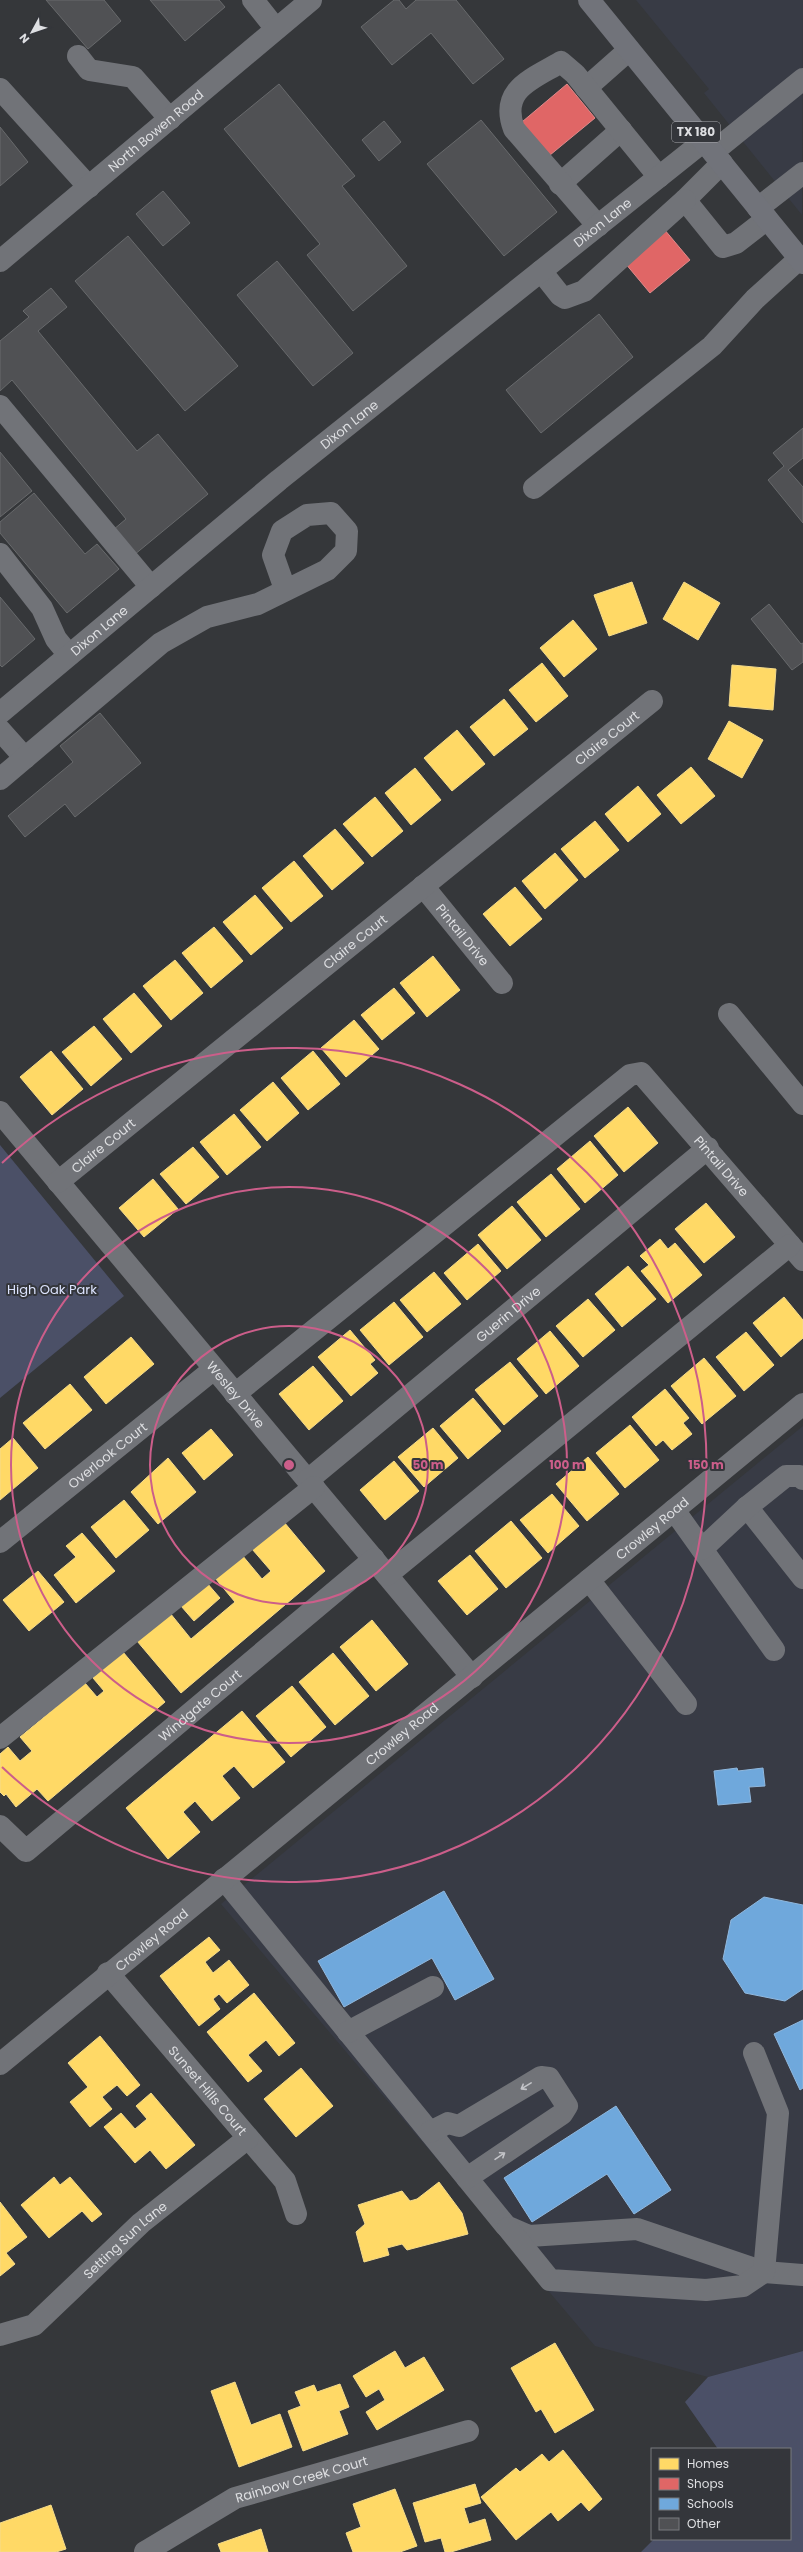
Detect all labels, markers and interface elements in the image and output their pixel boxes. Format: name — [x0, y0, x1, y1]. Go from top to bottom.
north arrow — [12, 12, 52, 52]
text: N — [16, 30, 33, 47]
street label: North Bowen Road — [104, 85, 208, 177]
road number: TX 180 — [672, 122, 720, 142]
street label: Dixon Lane — [569, 193, 636, 252]
street label: Dixon Lane — [316, 395, 382, 454]
street label: Dixon Lane — [67, 601, 132, 660]
street label: Claire Court — [571, 706, 643, 770]
street label: Pintail Drive — [431, 900, 493, 970]
street label: Claire Court — [319, 910, 392, 974]
street label: Claire Court — [67, 1114, 140, 1178]
street label: Pintail Drive — [689, 1132, 753, 1201]
park label: High Oak Park — [7, 1280, 97, 1299]
street label: Guerin Drive — [472, 1282, 545, 1347]
street label: Wesley Drive — [202, 1357, 269, 1432]
street label: Overlook Court — [64, 1418, 151, 1493]
text: 50 m — [413, 1456, 444, 1473]
text: 100 m — [549, 1456, 585, 1473]
text: 150 m — [688, 1456, 724, 1473]
centre of rings — [282, 1458, 296, 1472]
street label: Crowley Road — [612, 1493, 693, 1564]
street label: Windgate Court — [155, 1665, 246, 1746]
street label: Crowley Road — [361, 1698, 443, 1770]
street label: Crowley Road — [111, 1904, 192, 1976]
street label: Sunset Hills Court — [164, 2042, 251, 2140]
one-way arrow — [521, 2082, 532, 2090]
one-way arrow — [494, 2152, 505, 2160]
street label: Setting Sun Lane — [79, 2197, 171, 2283]
legend — [651, 2448, 791, 2540]
street label: Rainbow Creek Court — [233, 2451, 370, 2507]
text: Homes — [687, 2455, 729, 2472]
text: Shops — [687, 2475, 724, 2492]
text: Schools — [687, 2495, 734, 2512]
text: Other — [687, 2515, 721, 2532]

